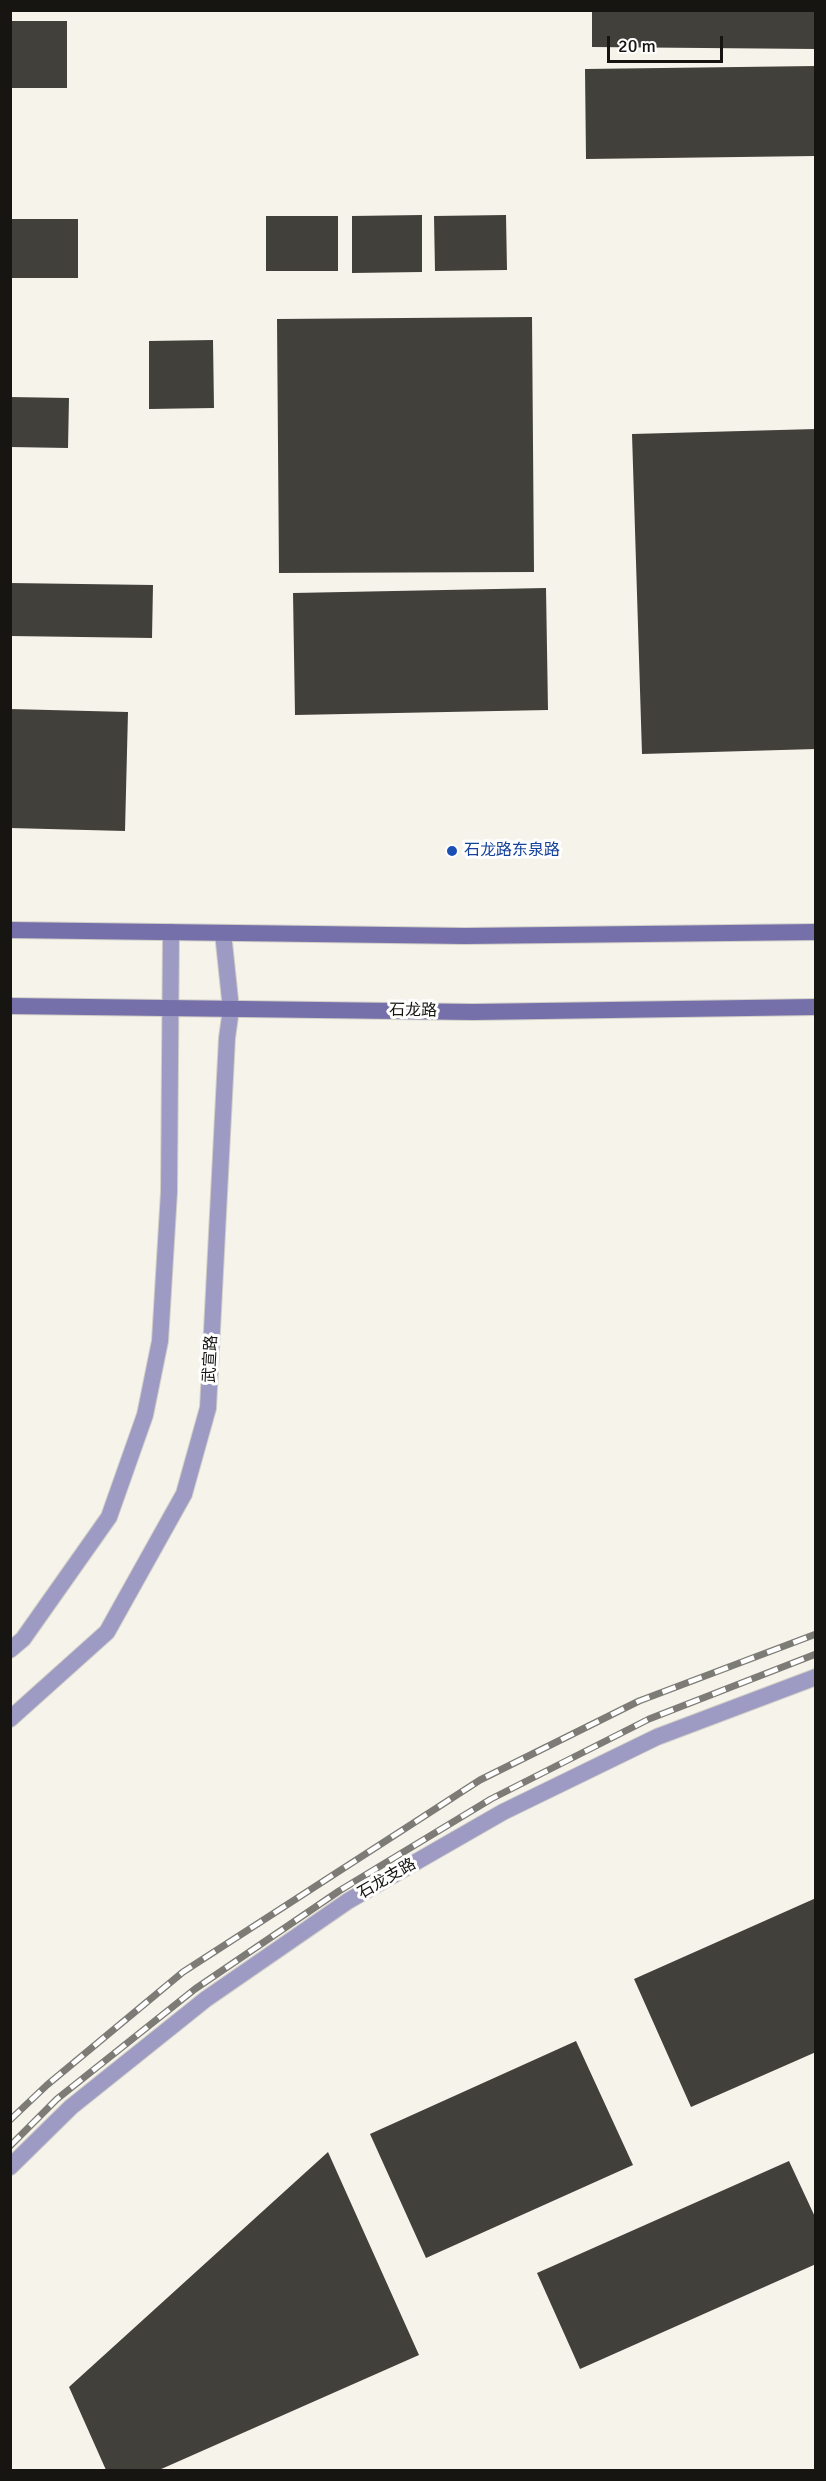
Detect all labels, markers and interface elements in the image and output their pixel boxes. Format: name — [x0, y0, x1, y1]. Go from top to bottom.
scale bar — [610, 24, 726, 62]
text: 20 m — [618, 35, 656, 57]
place label: 石龙路东泉路 — [464, 841, 560, 861]
marker: 石龙路东泉路 — [445, 844, 459, 858]
street label: 石龙路 — [389, 1001, 437, 1021]
street label: 武宣路 — [200, 1335, 222, 1383]
street label: 石龙支路 — [354, 1855, 420, 1903]

